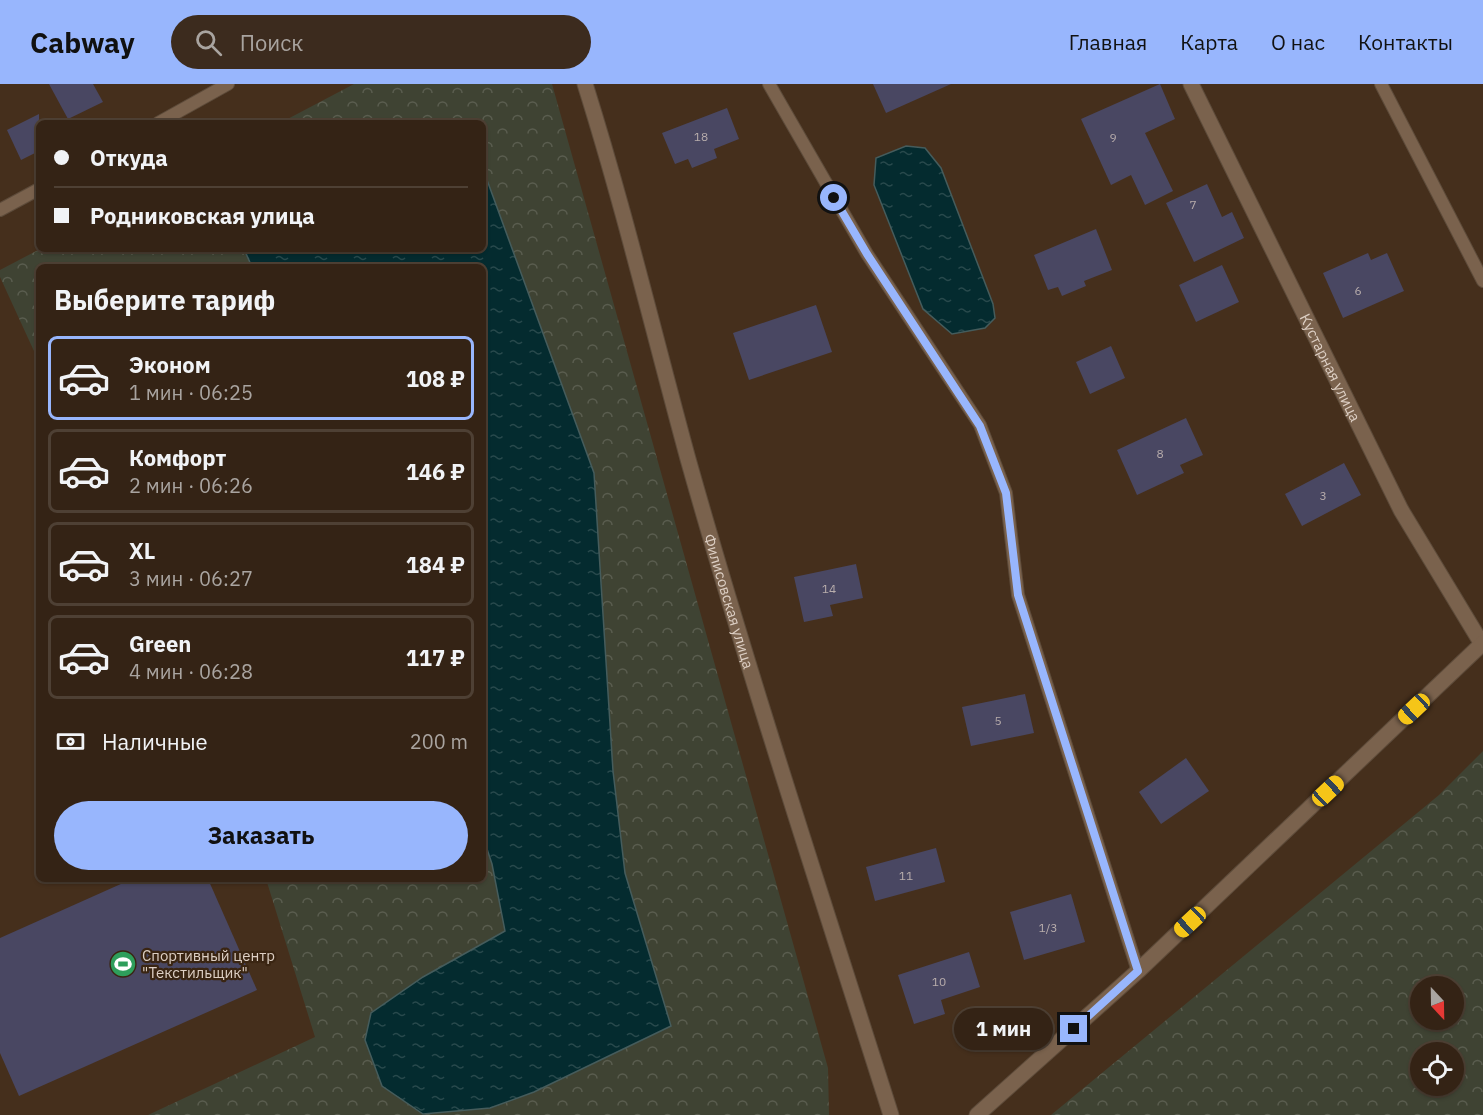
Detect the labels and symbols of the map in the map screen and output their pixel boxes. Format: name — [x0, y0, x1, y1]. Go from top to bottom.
house number: 18 — [694, 129, 708, 144]
house number: 9 — [1109, 130, 1117, 145]
route start — [820, 184, 847, 211]
house number: 7 — [1189, 197, 1197, 212]
house number: 6 — [1354, 283, 1362, 298]
street label: Кустарная улица — [1296, 310, 1365, 425]
house number: 8 — [1156, 446, 1164, 461]
house number: 3 — [1319, 488, 1327, 503]
street label: Филисовская улица — [700, 531, 759, 671]
house number: 14 — [822, 581, 836, 596]
car — [1395, 690, 1433, 728]
house number: 5 — [994, 713, 1002, 728]
car — [1309, 772, 1347, 810]
house number: 11 — [899, 868, 913, 883]
car — [1171, 903, 1209, 941]
house number: 1/3 — [1039, 920, 1058, 935]
place label: Спортивный центр "Текстильщик" — [142, 946, 275, 982]
sports icon: Спортивный центр "Текстильщик" — [108, 949, 138, 979]
house number: 10 — [932, 974, 946, 989]
north arrow — [1410, 976, 1464, 1030]
callout: 1 мин — [954, 1008, 1053, 1050]
route end — [1060, 1015, 1087, 1042]

